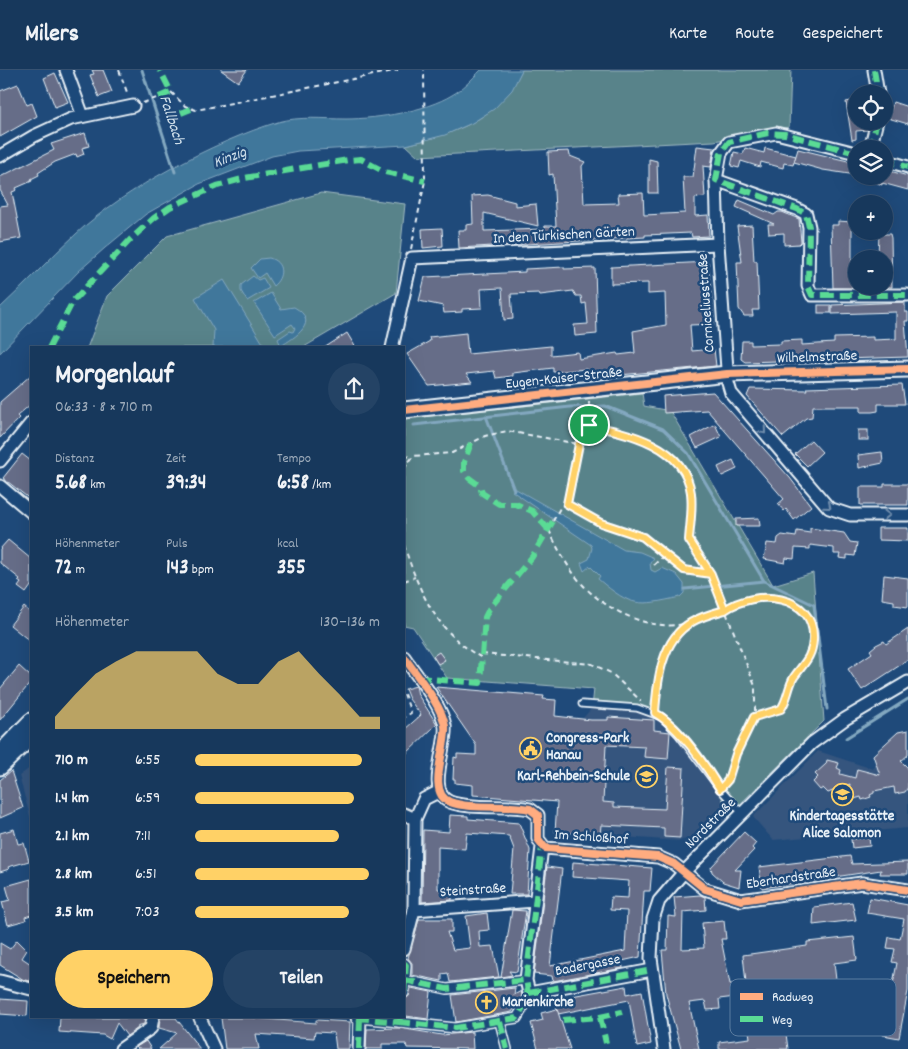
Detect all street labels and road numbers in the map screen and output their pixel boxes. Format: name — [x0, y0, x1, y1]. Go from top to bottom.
street label: In den Türkischen Gärten — [493, 221, 635, 251]
street label: Corniceliusstraße — [693, 252, 721, 353]
street label: Wilhelmstraße — [776, 346, 858, 370]
street label: Eugen-Kaiser-Straße — [505, 362, 624, 396]
street label: Nordstraße — [680, 793, 742, 855]
street label: Im Schloßhof — [553, 824, 629, 852]
street label: Eberhardstraße — [745, 862, 838, 896]
street label: Steinstraße — [439, 878, 507, 904]
street label: Badergasse — [553, 949, 623, 983]

